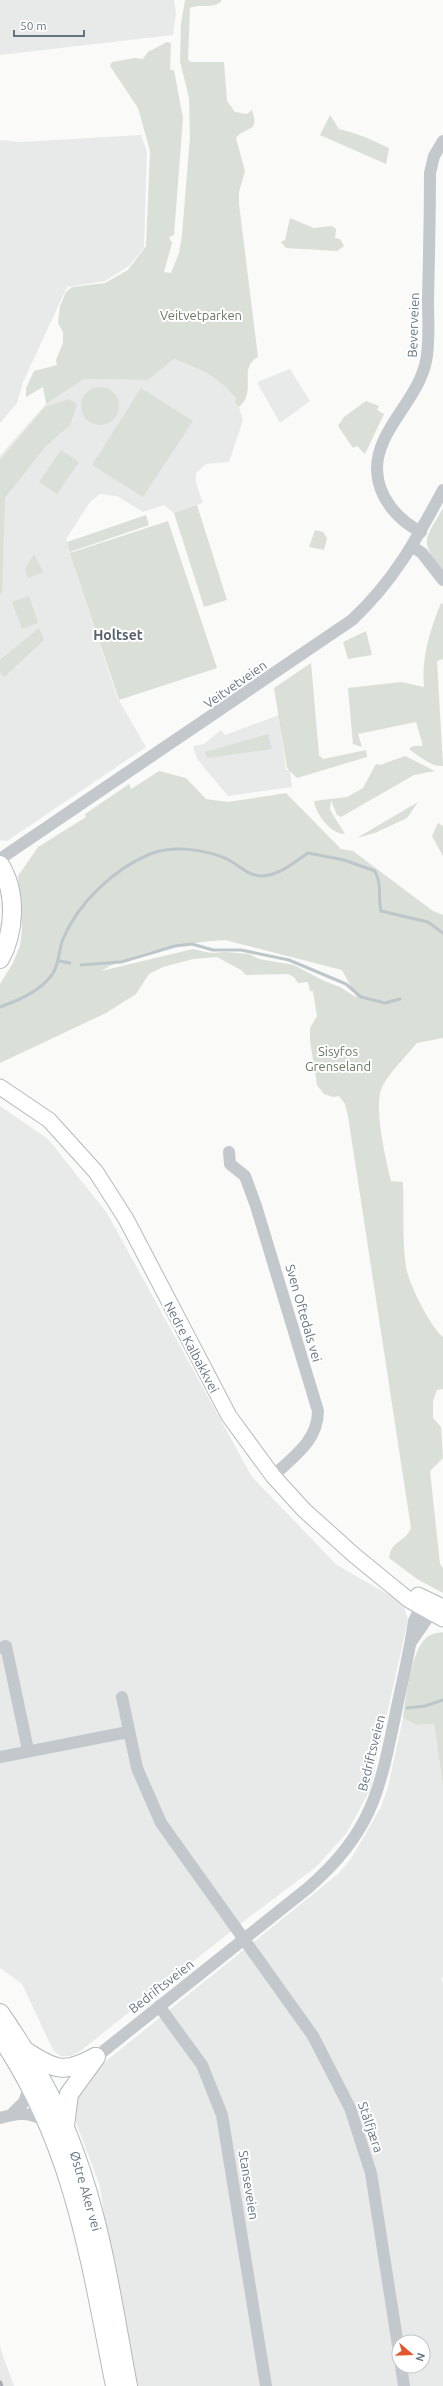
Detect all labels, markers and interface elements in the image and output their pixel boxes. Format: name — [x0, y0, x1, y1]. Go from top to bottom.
scale bar — [14, 12, 84, 38]
text: 50 m — [20, 19, 47, 32]
street label: Beverveien — [405, 292, 421, 358]
park label: Veitvetparken — [160, 308, 242, 322]
district label: Holtset — [93, 627, 143, 643]
street label: Veitvetveien — [201, 657, 269, 711]
park label: Sisyfos Grenseland — [305, 1044, 371, 1073]
street label: Sven Oftedals vei — [283, 1263, 325, 1363]
street label: Nedre Kalbakkvei — [162, 1299, 222, 1395]
street label: Bedriftsveien — [355, 1713, 387, 1793]
street label: Bedriftsveien — [126, 1956, 196, 2016]
street label: Stålfjæra — [356, 2100, 386, 2154]
street label: Østre Aker vei — [68, 2149, 104, 2233]
street label: Stanseveien — [237, 2149, 261, 2221]
north arrow — [391, 2334, 431, 2374]
text: N — [413, 2351, 427, 2363]

